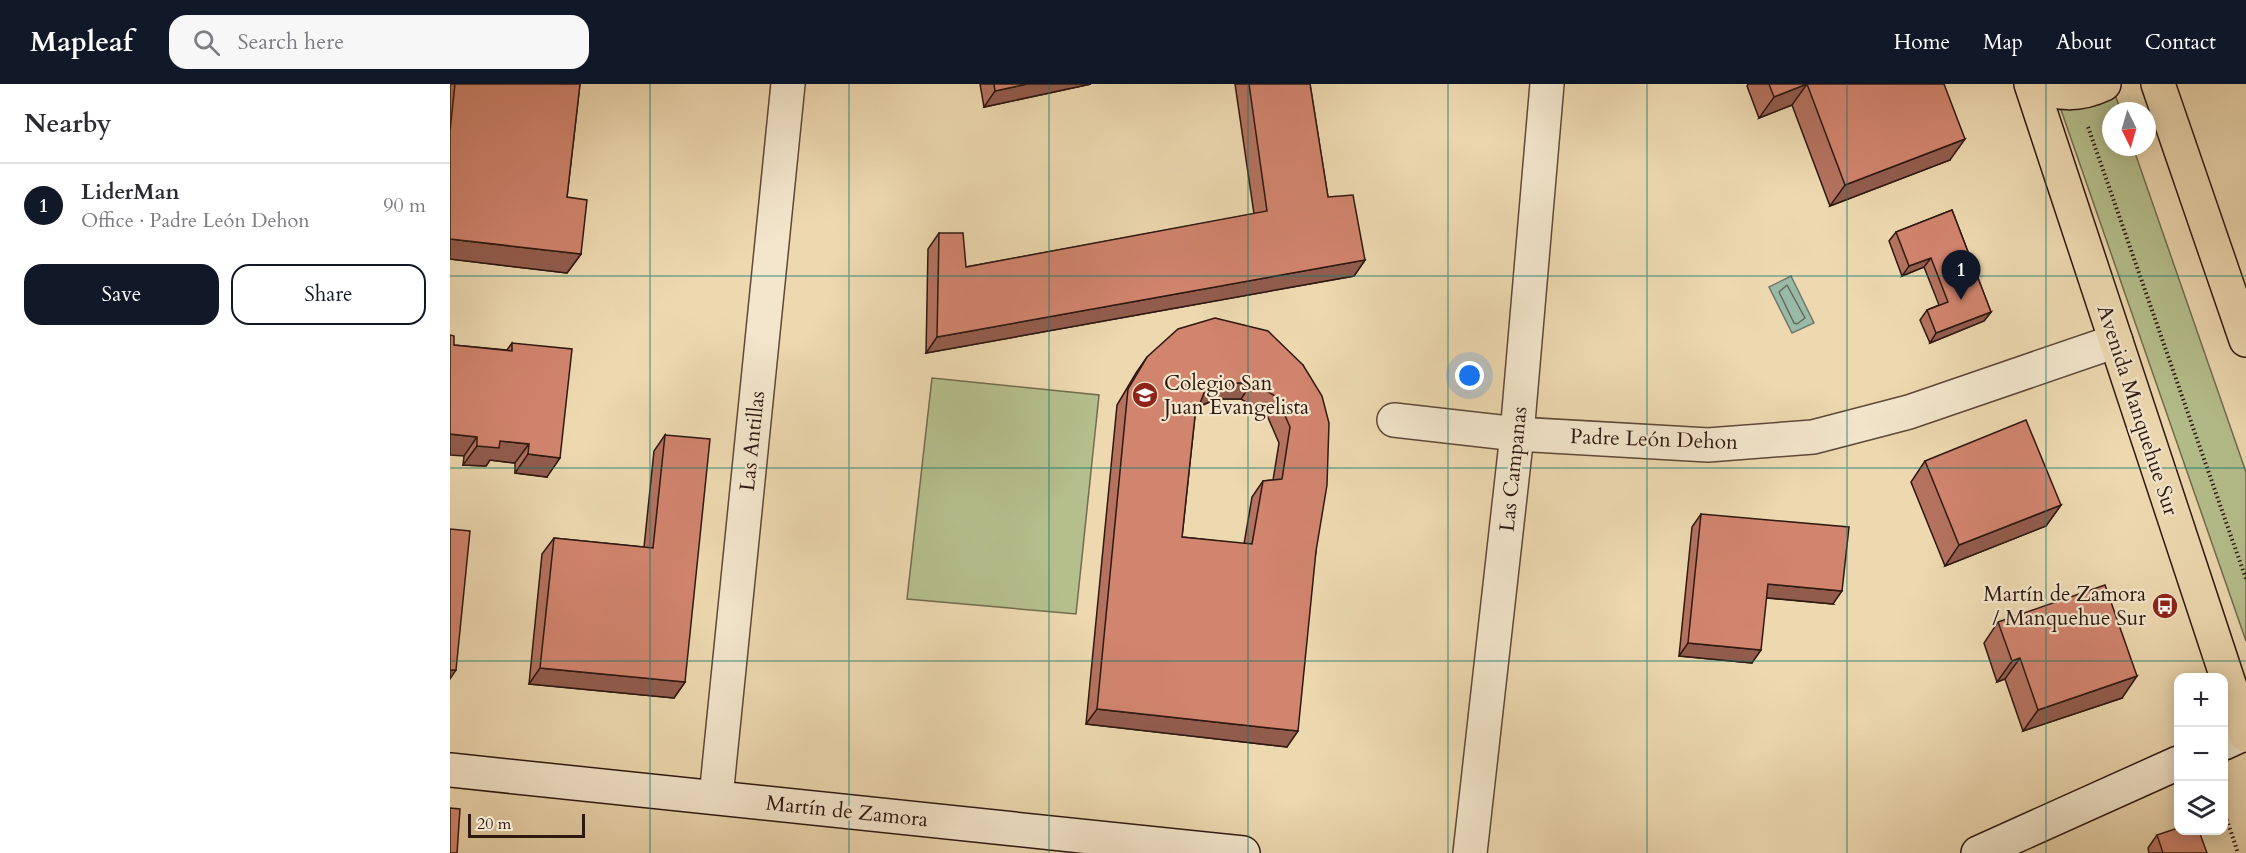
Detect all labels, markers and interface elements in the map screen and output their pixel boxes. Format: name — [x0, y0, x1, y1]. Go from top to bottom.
search box — [169, 15, 589, 69]
text: Mapleaf — [30, 23, 133, 61]
icon: search — [190, 26, 223, 59]
text: Search here — [238, 27, 344, 57]
text: Home — [1894, 28, 1950, 57]
text: Map — [1983, 28, 2023, 57]
text: About — [2056, 28, 2112, 57]
text: Contact — [2145, 28, 2216, 57]
north arrow — [2102, 102, 2156, 156]
text: Nearby — [24, 106, 112, 141]
text: LiderMan — [81, 177, 180, 207]
text: 1 — [38, 192, 49, 219]
text: 90 m — [383, 192, 426, 219]
text: Office · Padre León Dehon — [81, 207, 310, 234]
pin: 1 — [1942, 250, 1980, 300]
button: Save — [24, 264, 219, 325]
button: Share — [231, 264, 426, 325]
street label: Avenida Manquehue Sur — [2090, 301, 2185, 520]
your location — [1455, 361, 1484, 390]
place label: Colegio San Juan Evangelista — [1161, 369, 1309, 422]
school or university icon: Colegio San Juan Evangelista — [1130, 380, 1160, 410]
street label: Las Antillas — [733, 389, 772, 493]
street label: Las Campanas — [1493, 405, 1534, 533]
street label: Padre León Dehon — [1569, 422, 1739, 457]
place label: Martín de Zamora / Manquehue Sur — [1983, 580, 2146, 633]
bus stop icon: Martín de Zamora / Manquehue Sur — [2150, 591, 2180, 621]
map controls — [2174, 673, 2228, 835]
button: + — [2174, 673, 2228, 727]
button: − — [2174, 727, 2228, 781]
button: layers — [2174, 781, 2228, 835]
street label: Martín de Zamora — [764, 789, 929, 834]
scale bar — [468, 811, 585, 838]
text: 20 m — [477, 813, 511, 835]

